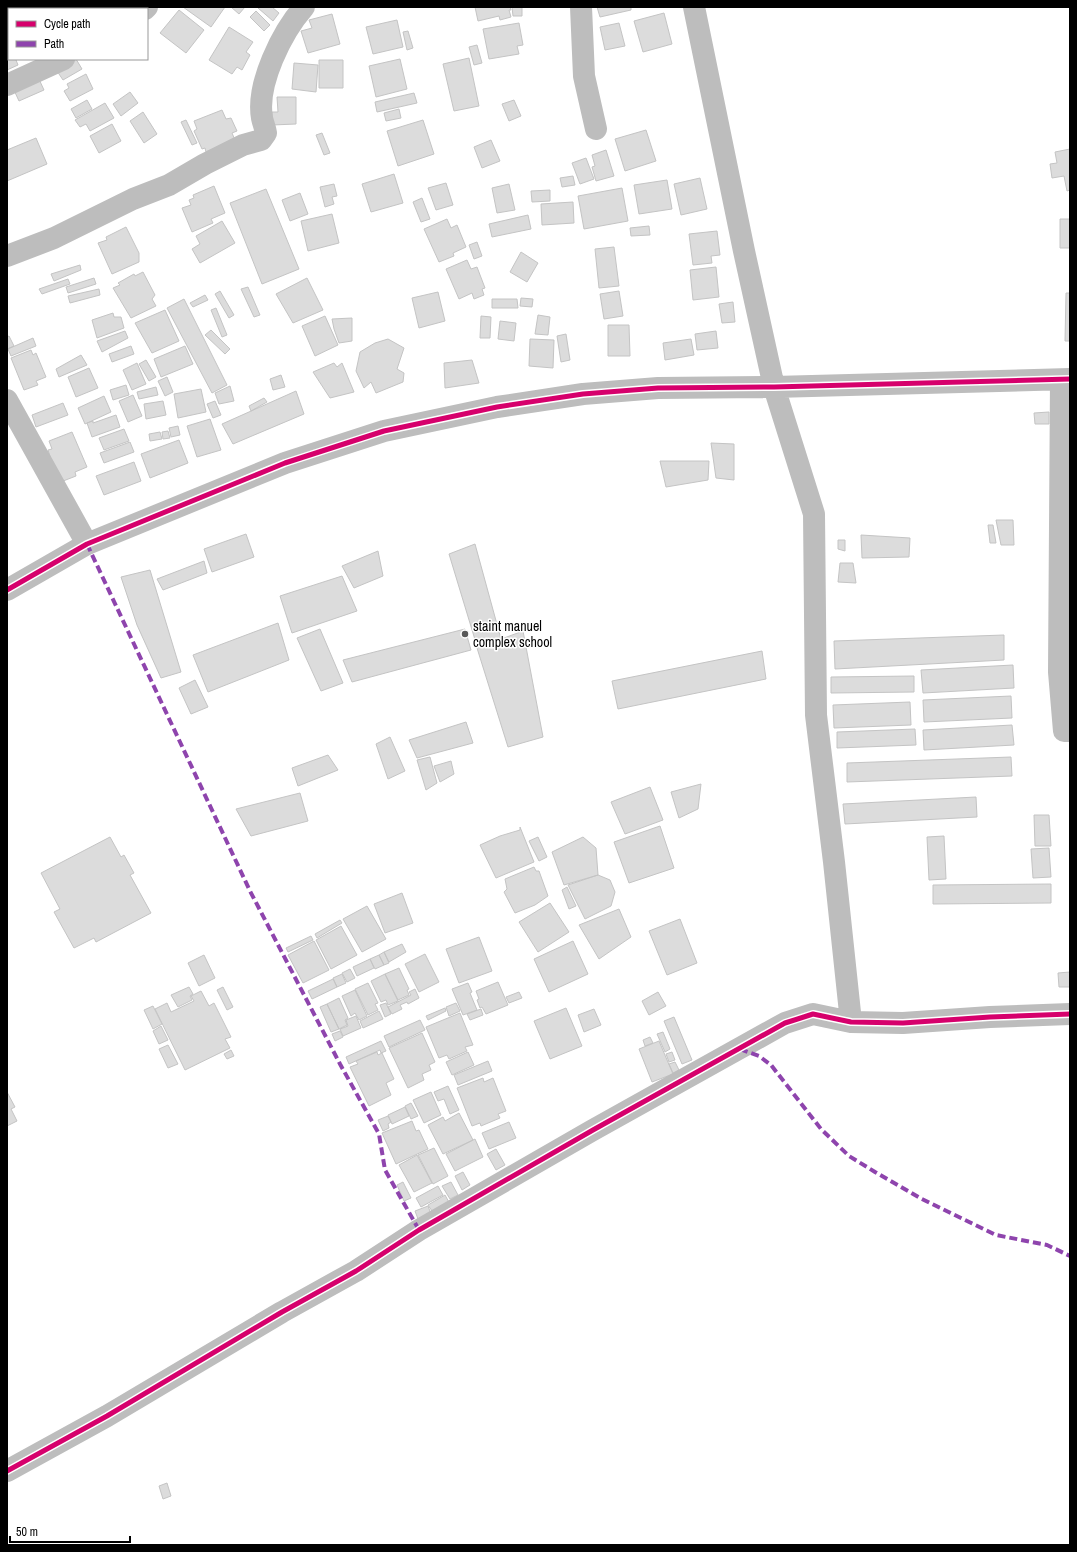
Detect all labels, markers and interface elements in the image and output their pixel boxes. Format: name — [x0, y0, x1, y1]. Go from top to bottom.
legend — [8, 8, 148, 60]
text: Cycle path — [44, 16, 91, 32]
text: Path — [44, 36, 64, 52]
place label: staint manuel complex school — [473, 617, 552, 651]
marker: staint manuel complex school — [460, 629, 470, 639]
scale bar — [10, 1518, 130, 1544]
text: 50 m — [16, 1524, 38, 1540]

